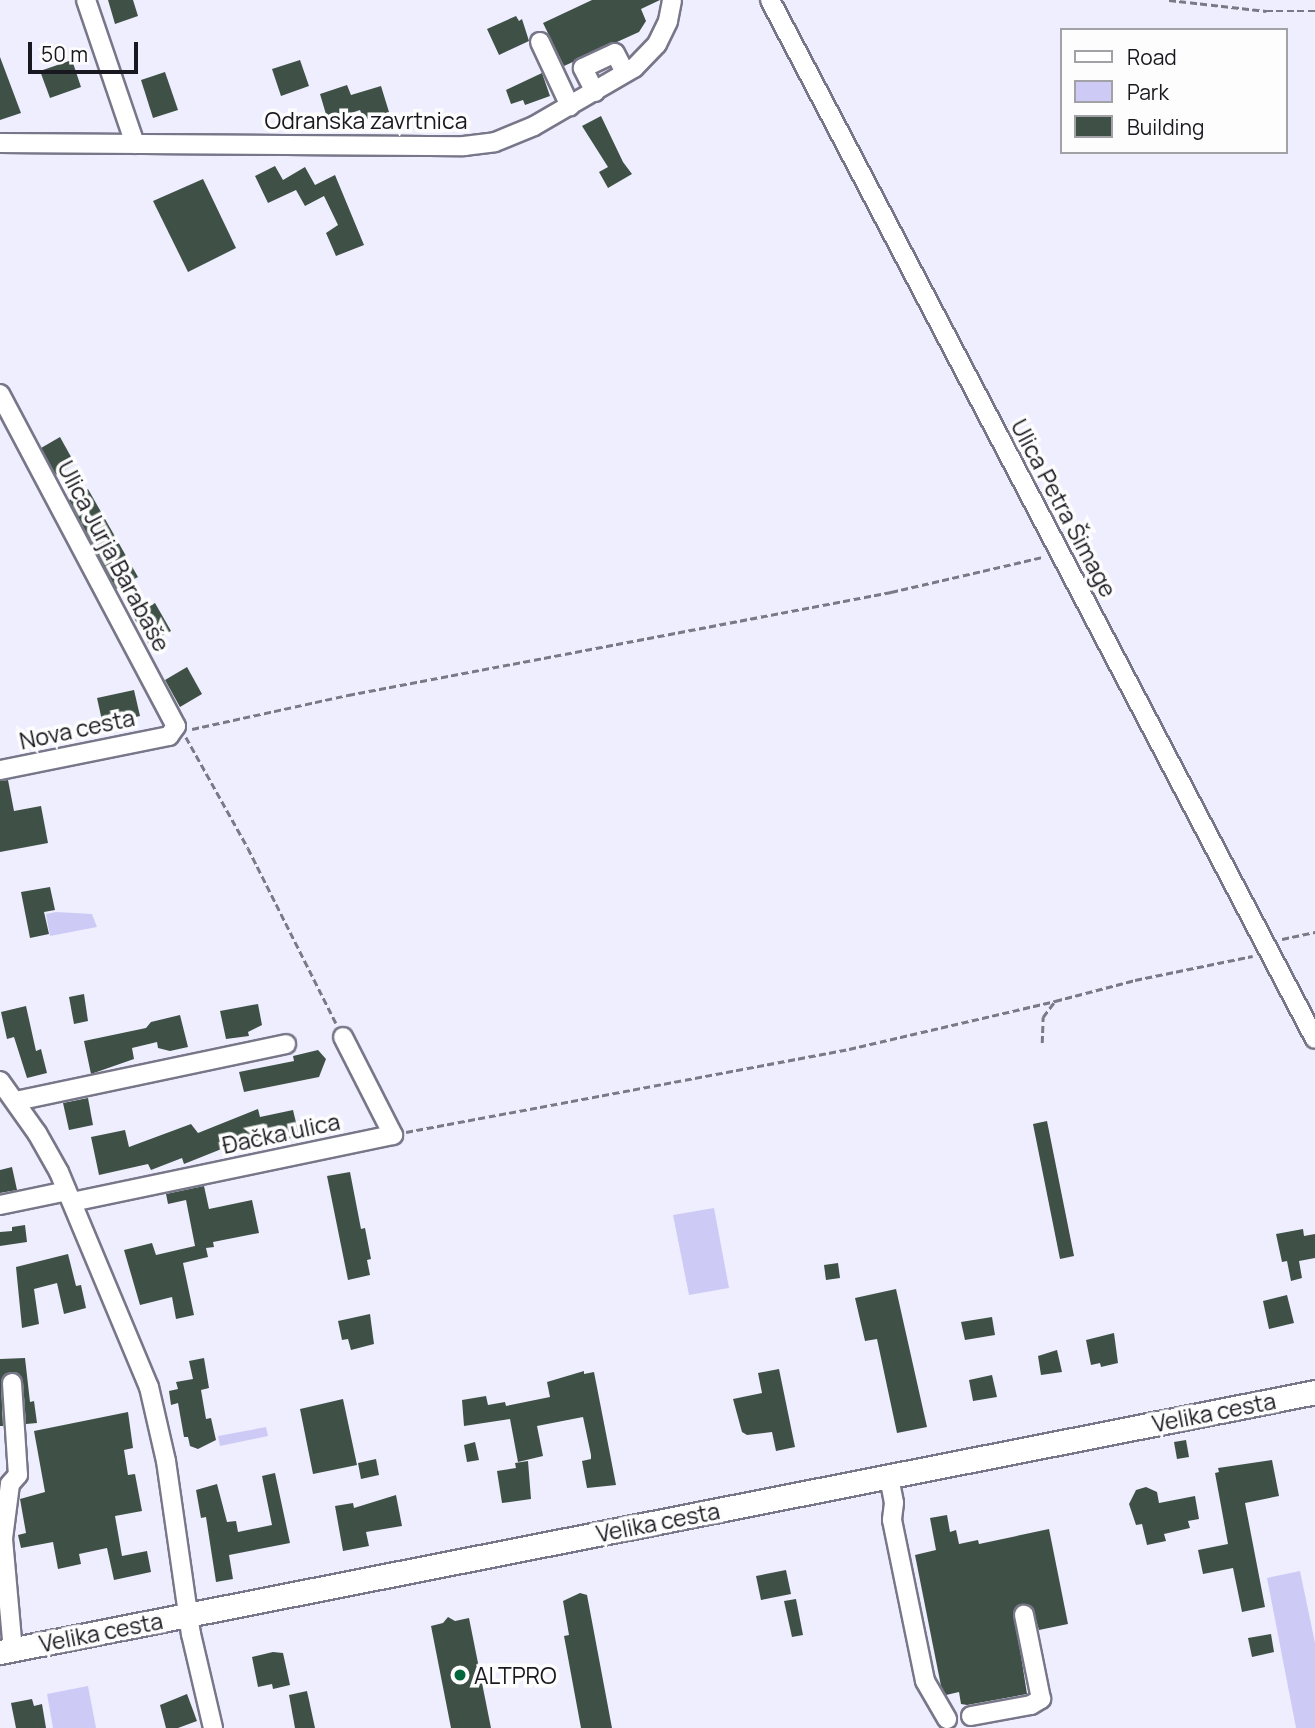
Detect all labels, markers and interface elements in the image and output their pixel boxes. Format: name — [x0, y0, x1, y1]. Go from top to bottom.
scale bar — [32, 28, 142, 72]
legend — [1060, 28, 1287, 154]
text: 50 m — [41, 40, 88, 68]
text: Road — [1127, 43, 1177, 71]
text: Park — [1127, 78, 1169, 106]
street label: Odranska zavrtnica — [265, 106, 467, 134]
text: Building — [1127, 113, 1204, 141]
street label: Ulica Petra Šimage — [1005, 414, 1123, 602]
street label: Ulica Jurja Barabaše — [52, 456, 176, 656]
street label: Nova cesta — [17, 703, 137, 755]
street label: Đačka ulica — [220, 1107, 342, 1159]
street label: Velika cesta — [1150, 1386, 1278, 1438]
street label: Velika cesta — [594, 1496, 722, 1548]
street label: Velika cesta — [37, 1606, 165, 1658]
place label: ALTPRO — [474, 1661, 557, 1689]
marker: ALTPRO — [452, 1667, 468, 1683]

